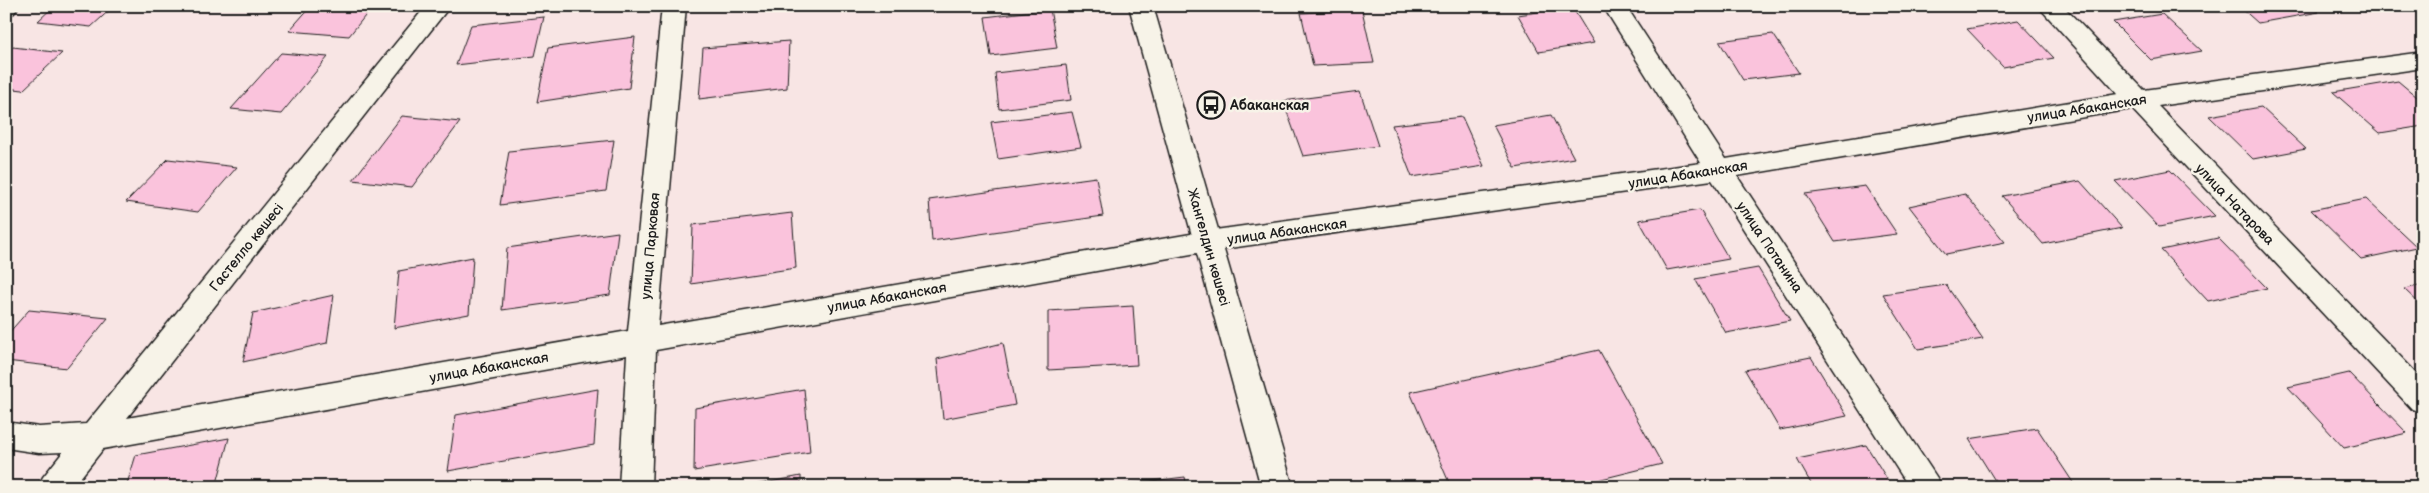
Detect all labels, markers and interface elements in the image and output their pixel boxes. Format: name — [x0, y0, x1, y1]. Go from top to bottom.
bus stop icon: Абаканская — [1196, 90, 1226, 120]
street label: улица Абаканская — [2026, 91, 2148, 126]
place label: Абаканская — [1229, 97, 1309, 114]
street label: улица Абаканская — [1627, 157, 1749, 192]
street label: улица Натарова — [2192, 160, 2278, 249]
street label: Жангелдин көшесі — [1184, 186, 1233, 308]
street label: улица Парковая — [637, 192, 664, 300]
street label: улица Потанина — [1733, 198, 1807, 297]
street label: Гастелло көшесі — [206, 200, 287, 295]
street label: улица Абаканская — [1226, 215, 1348, 248]
street label: улица Абаканская — [826, 279, 948, 316]
street label: улица Абаканская — [428, 349, 550, 386]

